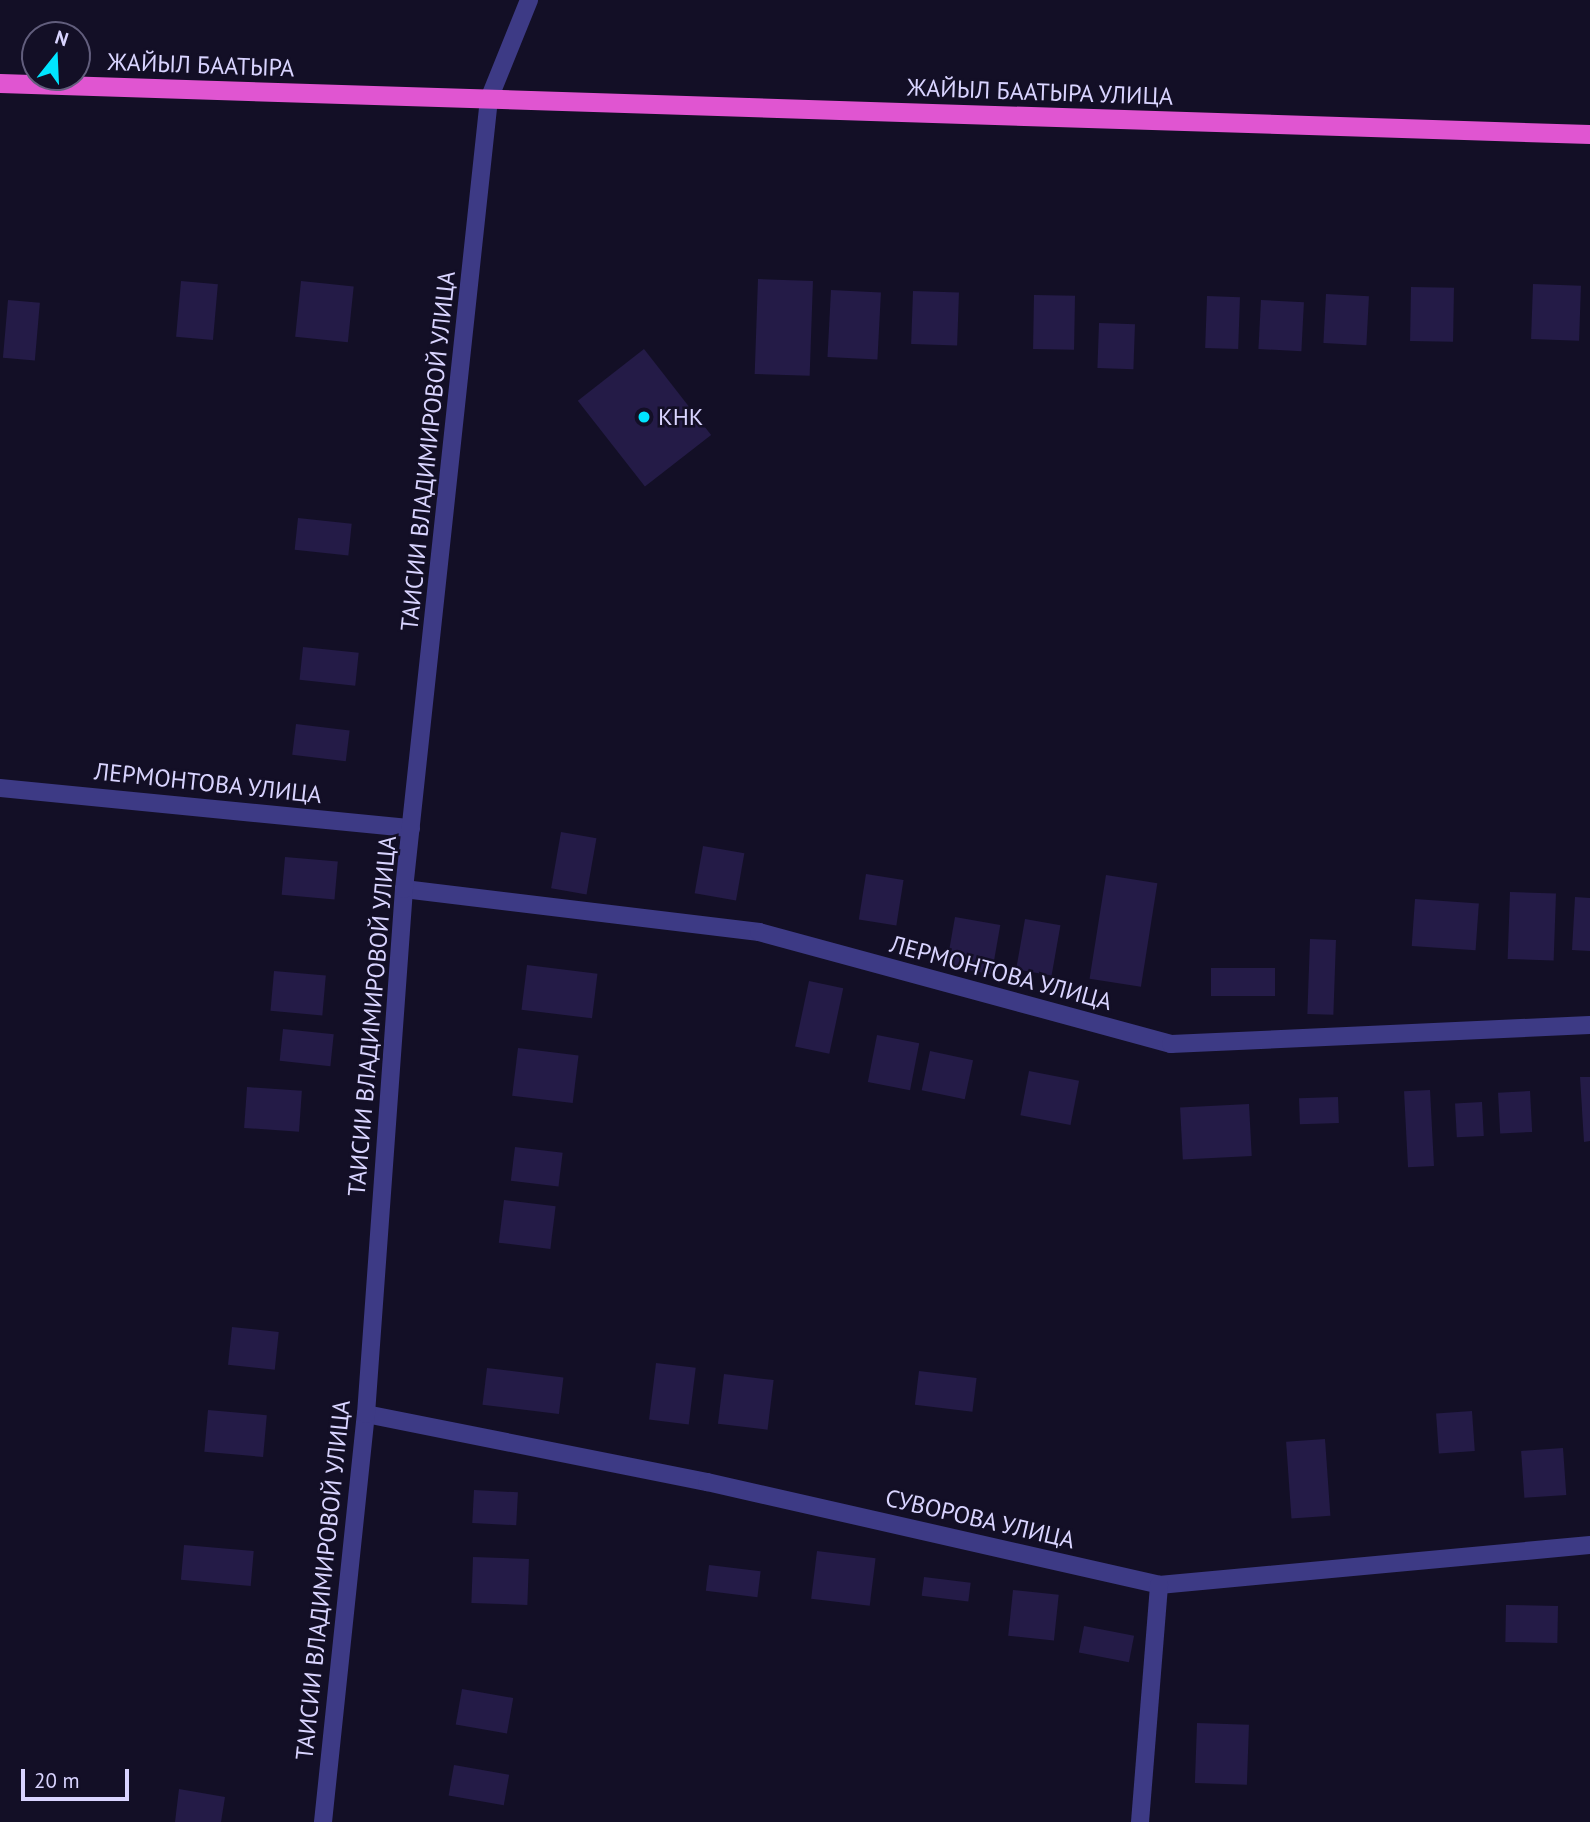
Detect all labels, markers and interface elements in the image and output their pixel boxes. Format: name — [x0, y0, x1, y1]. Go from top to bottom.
north arrow — [21, 21, 91, 91]
text: N — [52, 25, 72, 51]
street label: ЖАЙЫЛ БААТЫРА — [107, 47, 295, 83]
street label: ЖАЙЫЛ БААТЫРА УЛИЦА — [906, 73, 1174, 111]
street label: ТАИСИИ ВЛАДИМИРОВОЙ УЛИЦА — [395, 269, 461, 633]
place label: КНК — [658, 403, 703, 431]
marker: КНК — [636, 409, 652, 425]
street label: ЛЕРМОНТОВА УЛИЦА — [92, 757, 324, 809]
street label: ТАИСИИ ВЛАДИМИРОВОЙ УЛИЦА — [342, 834, 402, 1198]
street label: ЛЕРМОНТОВА УЛИЦА — [886, 929, 1116, 1017]
street label: ТАИСИИ ВЛАДИМИРОВОЙ УЛИЦА — [290, 1398, 356, 1762]
street label: СУВОРОВА УЛИЦА — [882, 1483, 1078, 1555]
scale bar — [24, 1756, 133, 1800]
text: 20 m — [34, 1767, 80, 1794]

